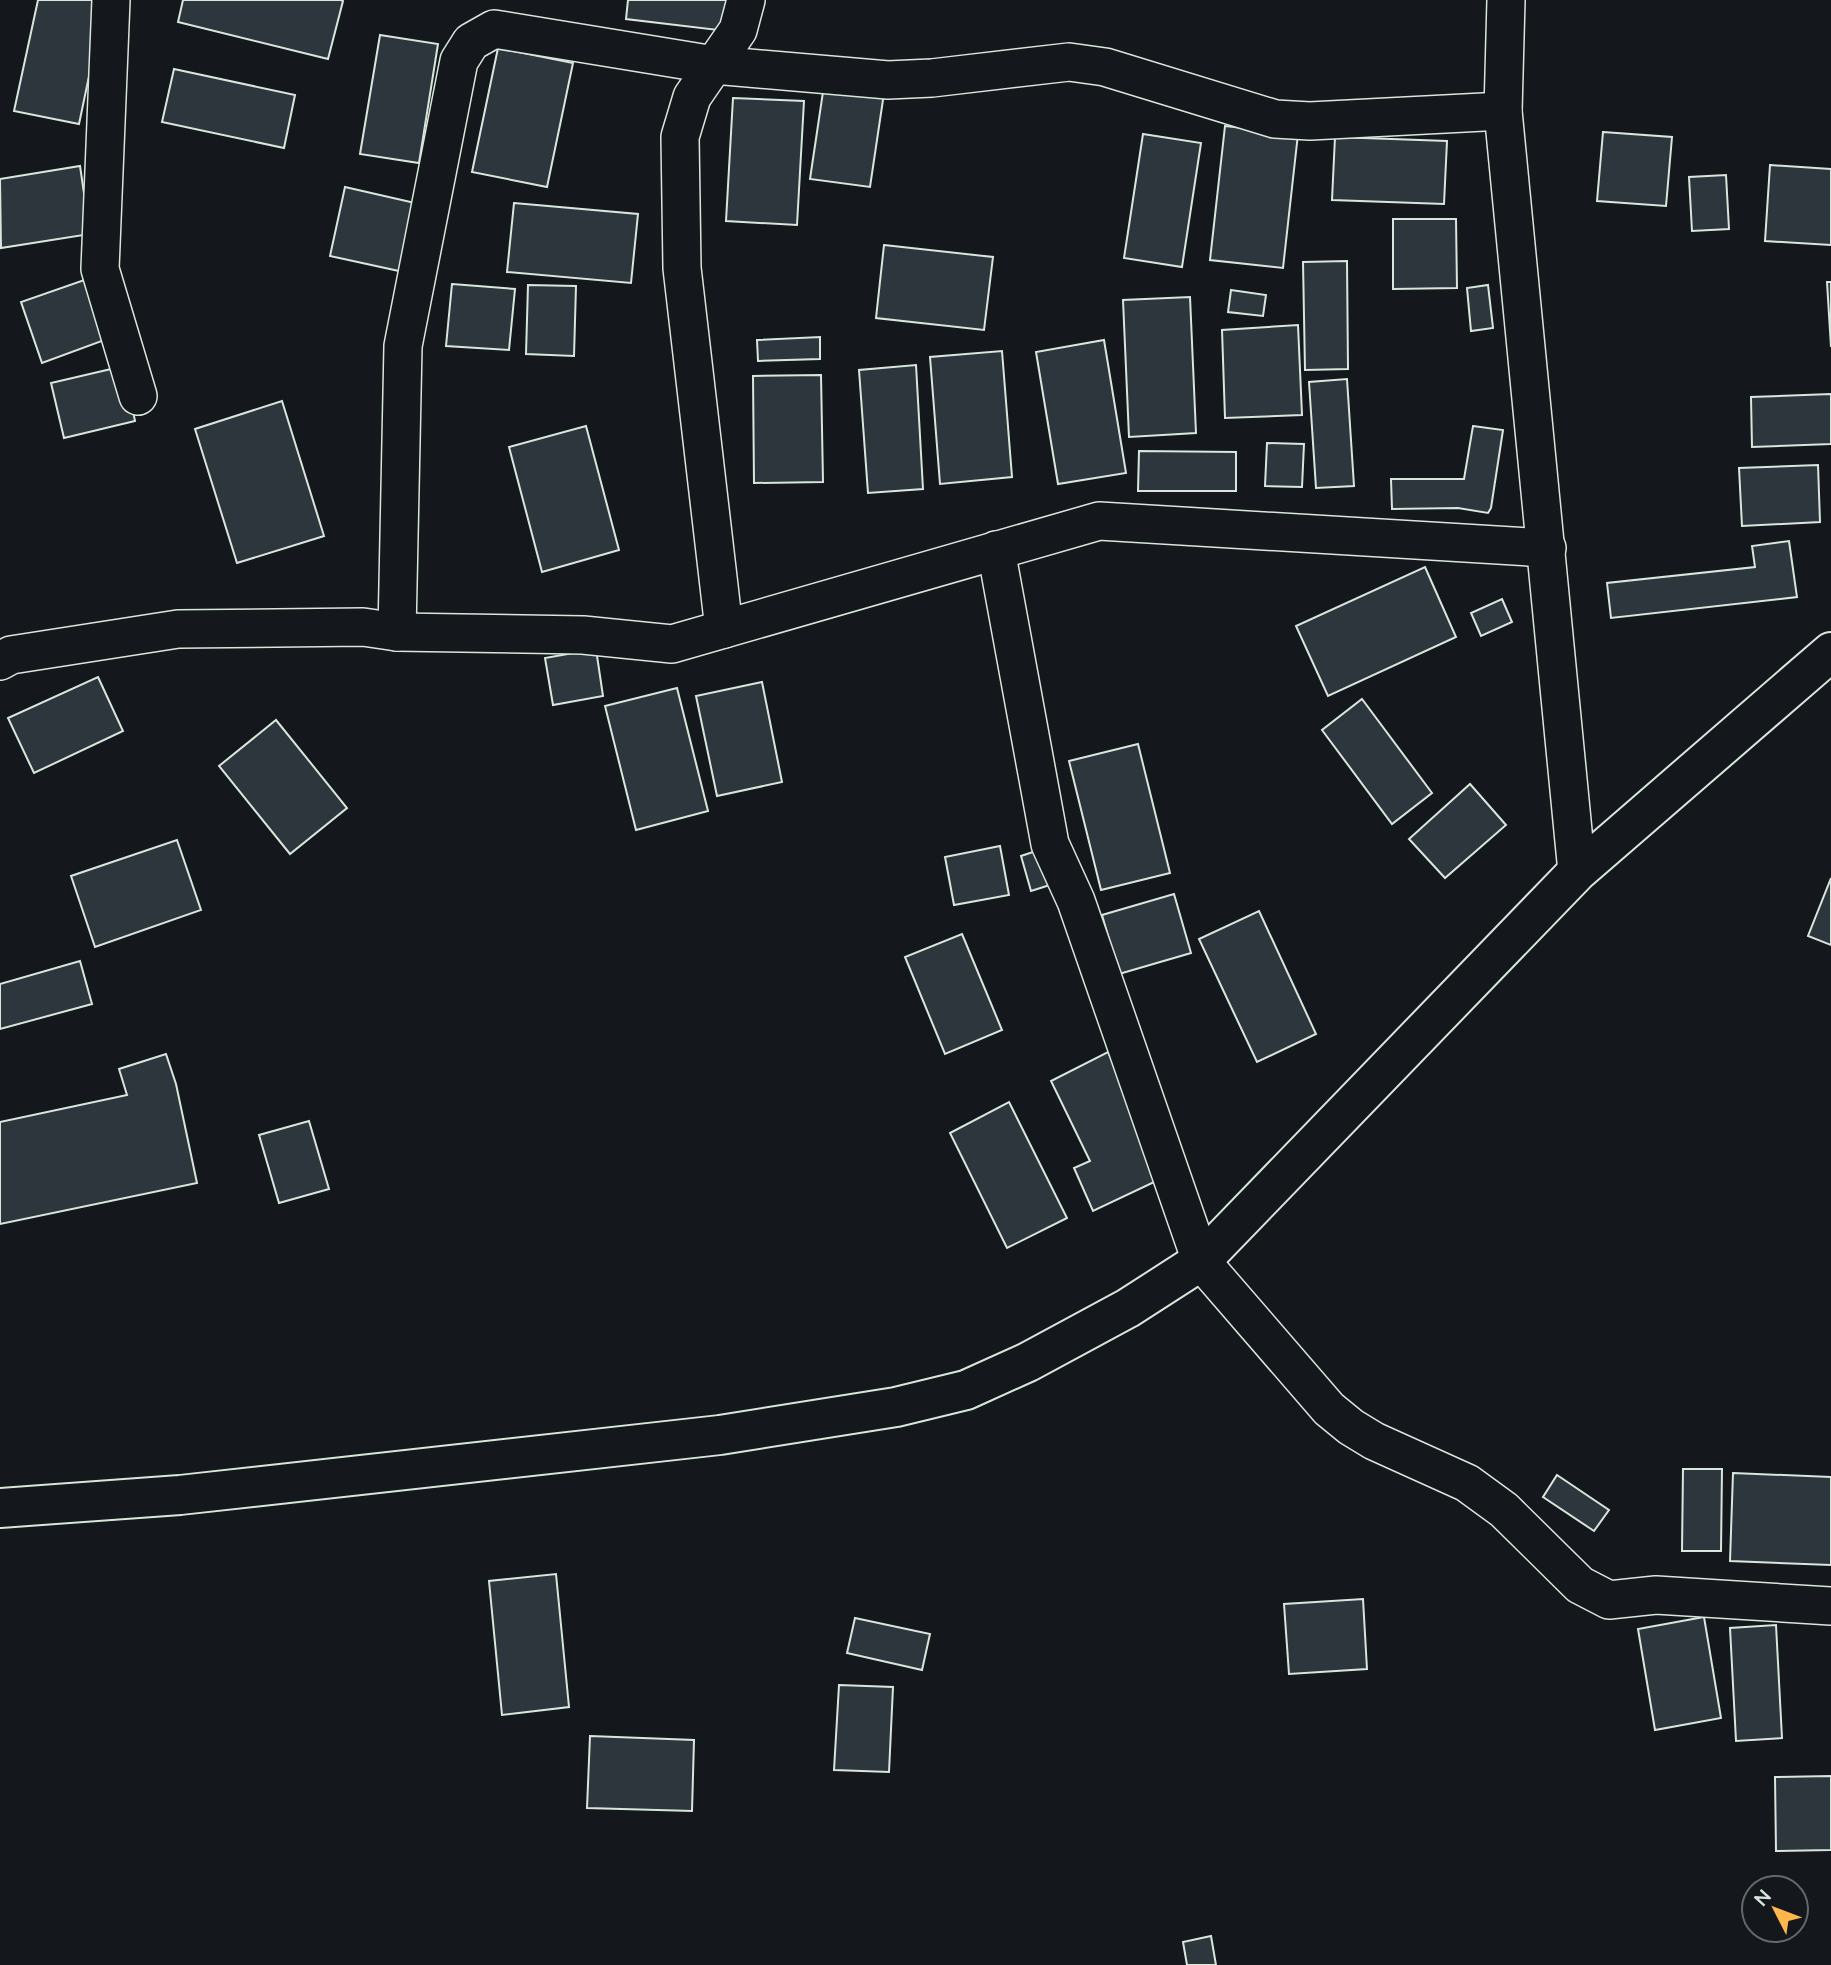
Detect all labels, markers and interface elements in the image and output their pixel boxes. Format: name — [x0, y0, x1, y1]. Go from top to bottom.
north arrow — [1740, 1874, 1810, 1944]
text: N — [1749, 1884, 1778, 1912]

